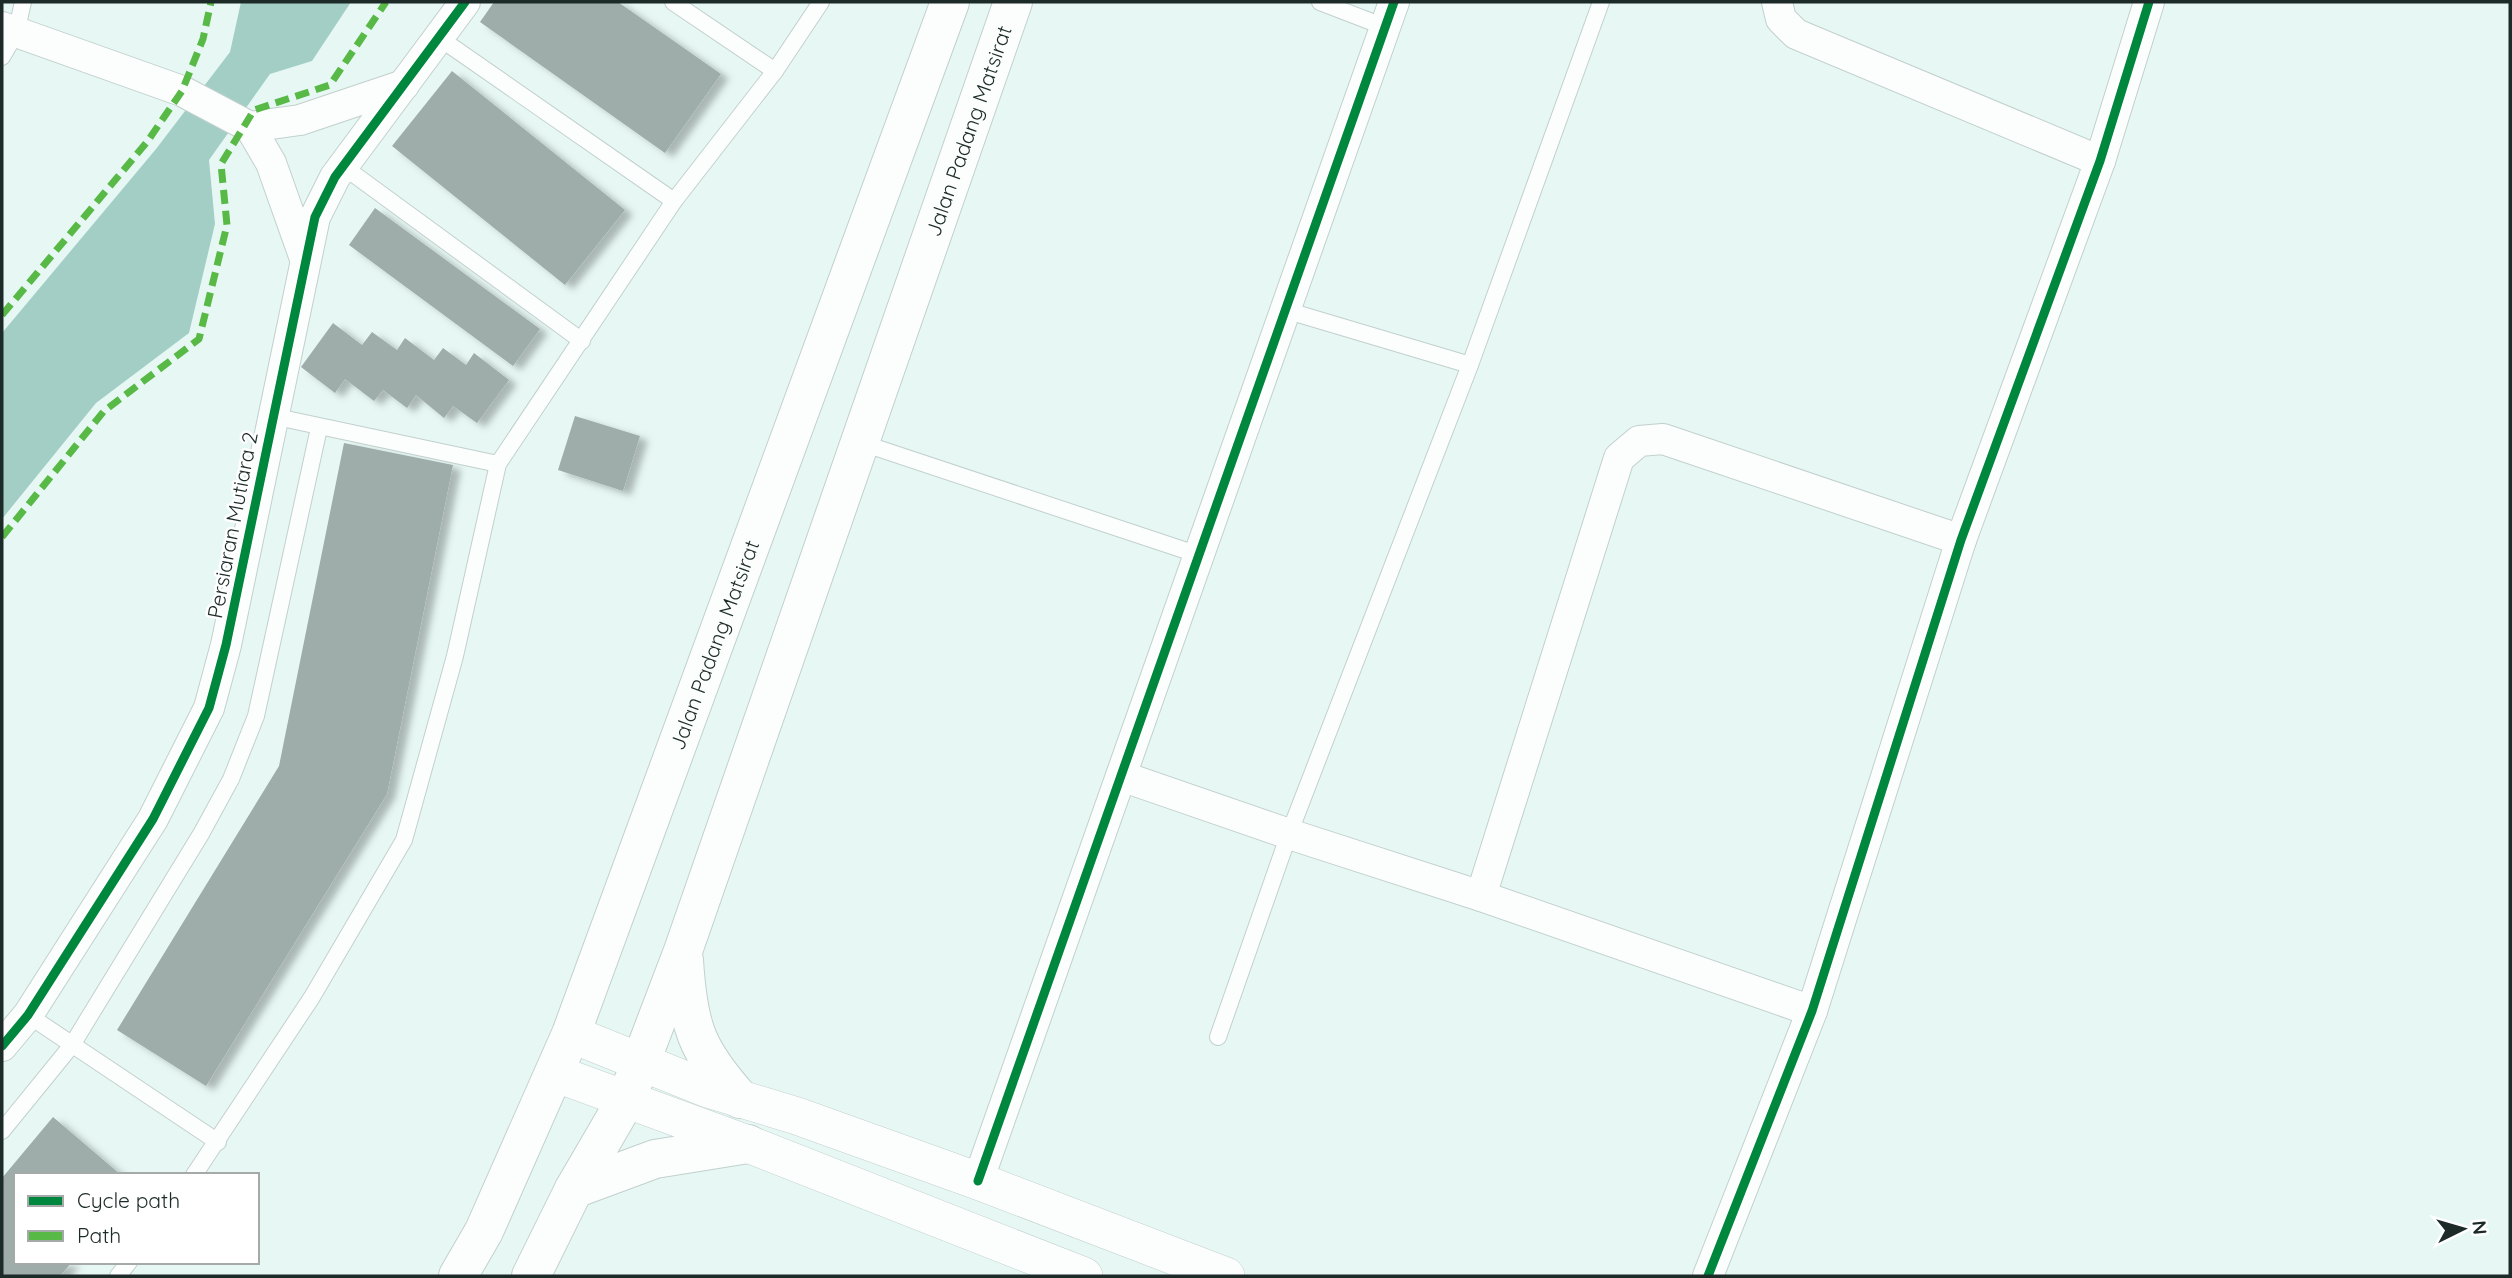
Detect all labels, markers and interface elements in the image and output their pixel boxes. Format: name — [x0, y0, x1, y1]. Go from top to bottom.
street label: Jalan Padang Matsirat — [920, 22, 1017, 240]
street label: Persiaran Mutiara 2 — [201, 430, 263, 620]
street label: Jalan Padang Matsirat — [664, 536, 764, 753]
legend — [14, 1173, 259, 1264]
text: Cycle path — [77, 1187, 180, 1213]
north arrow — [2428, 1194, 2498, 1264]
text: N — [2467, 1220, 2492, 1236]
text: Path — [77, 1222, 121, 1248]

